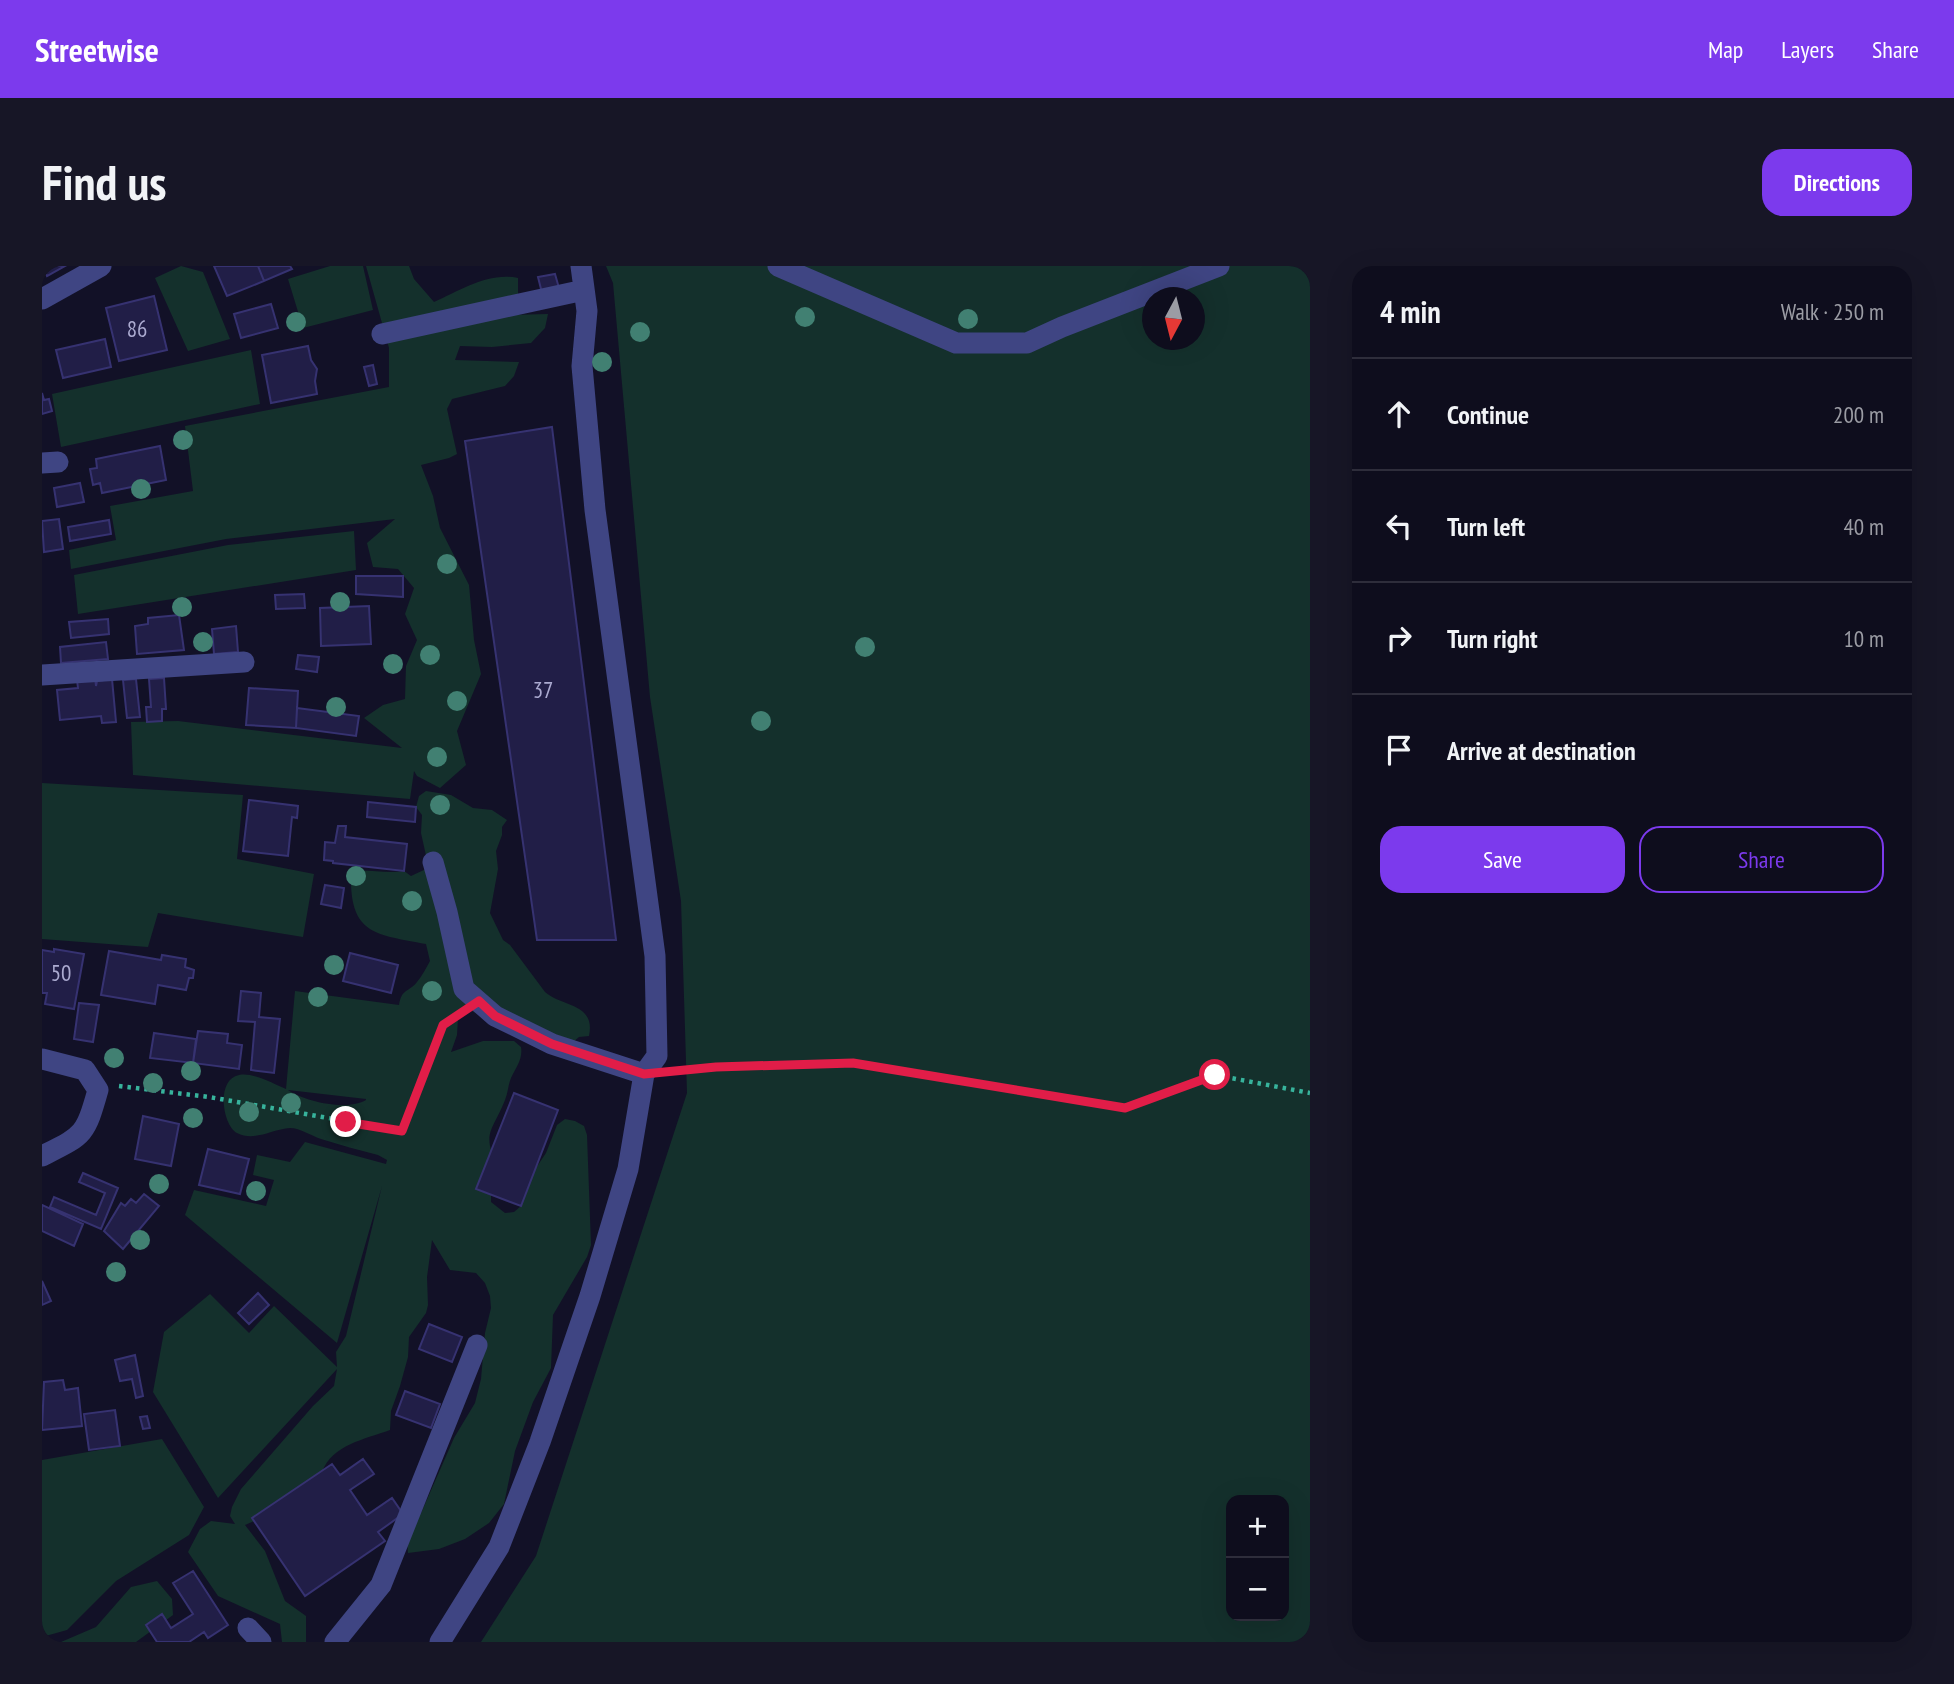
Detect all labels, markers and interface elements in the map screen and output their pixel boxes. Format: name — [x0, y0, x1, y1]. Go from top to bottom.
text: Streetwise — [35, 28, 159, 71]
text: Map — [1708, 34, 1743, 65]
text: Layers — [1781, 34, 1834, 65]
text: Share — [1872, 34, 1919, 65]
button: Directions — [1762, 149, 1912, 216]
text: Find us — [42, 150, 166, 214]
north arrow — [1142, 287, 1205, 350]
text: 4 min — [1380, 292, 1441, 331]
text: Walk · 250 m — [1781, 297, 1884, 326]
house number: 86 — [127, 314, 147, 343]
icon: ahead — [1380, 395, 1418, 433]
text: Continue — [1447, 398, 1529, 431]
text: 200 m — [1833, 400, 1884, 429]
icon: left — [1380, 507, 1418, 545]
text: Turn left — [1447, 510, 1525, 543]
text: 40 m — [1843, 512, 1884, 541]
icon: right — [1380, 619, 1418, 657]
text: Turn right — [1447, 622, 1538, 655]
text: 10 m — [1843, 624, 1884, 653]
house number: 37 — [533, 675, 553, 704]
icon: arrive — [1380, 731, 1418, 769]
text: Arrive at destination — [1447, 734, 1636, 767]
button: Save — [1380, 826, 1625, 893]
button: Share — [1639, 826, 1884, 893]
house number: 50 — [51, 958, 71, 987]
route start — [1199, 1059, 1230, 1090]
route end — [330, 1106, 361, 1137]
map controls — [1226, 1495, 1289, 1621]
button: + — [1226, 1495, 1289, 1558]
button: − — [1226, 1558, 1289, 1621]

